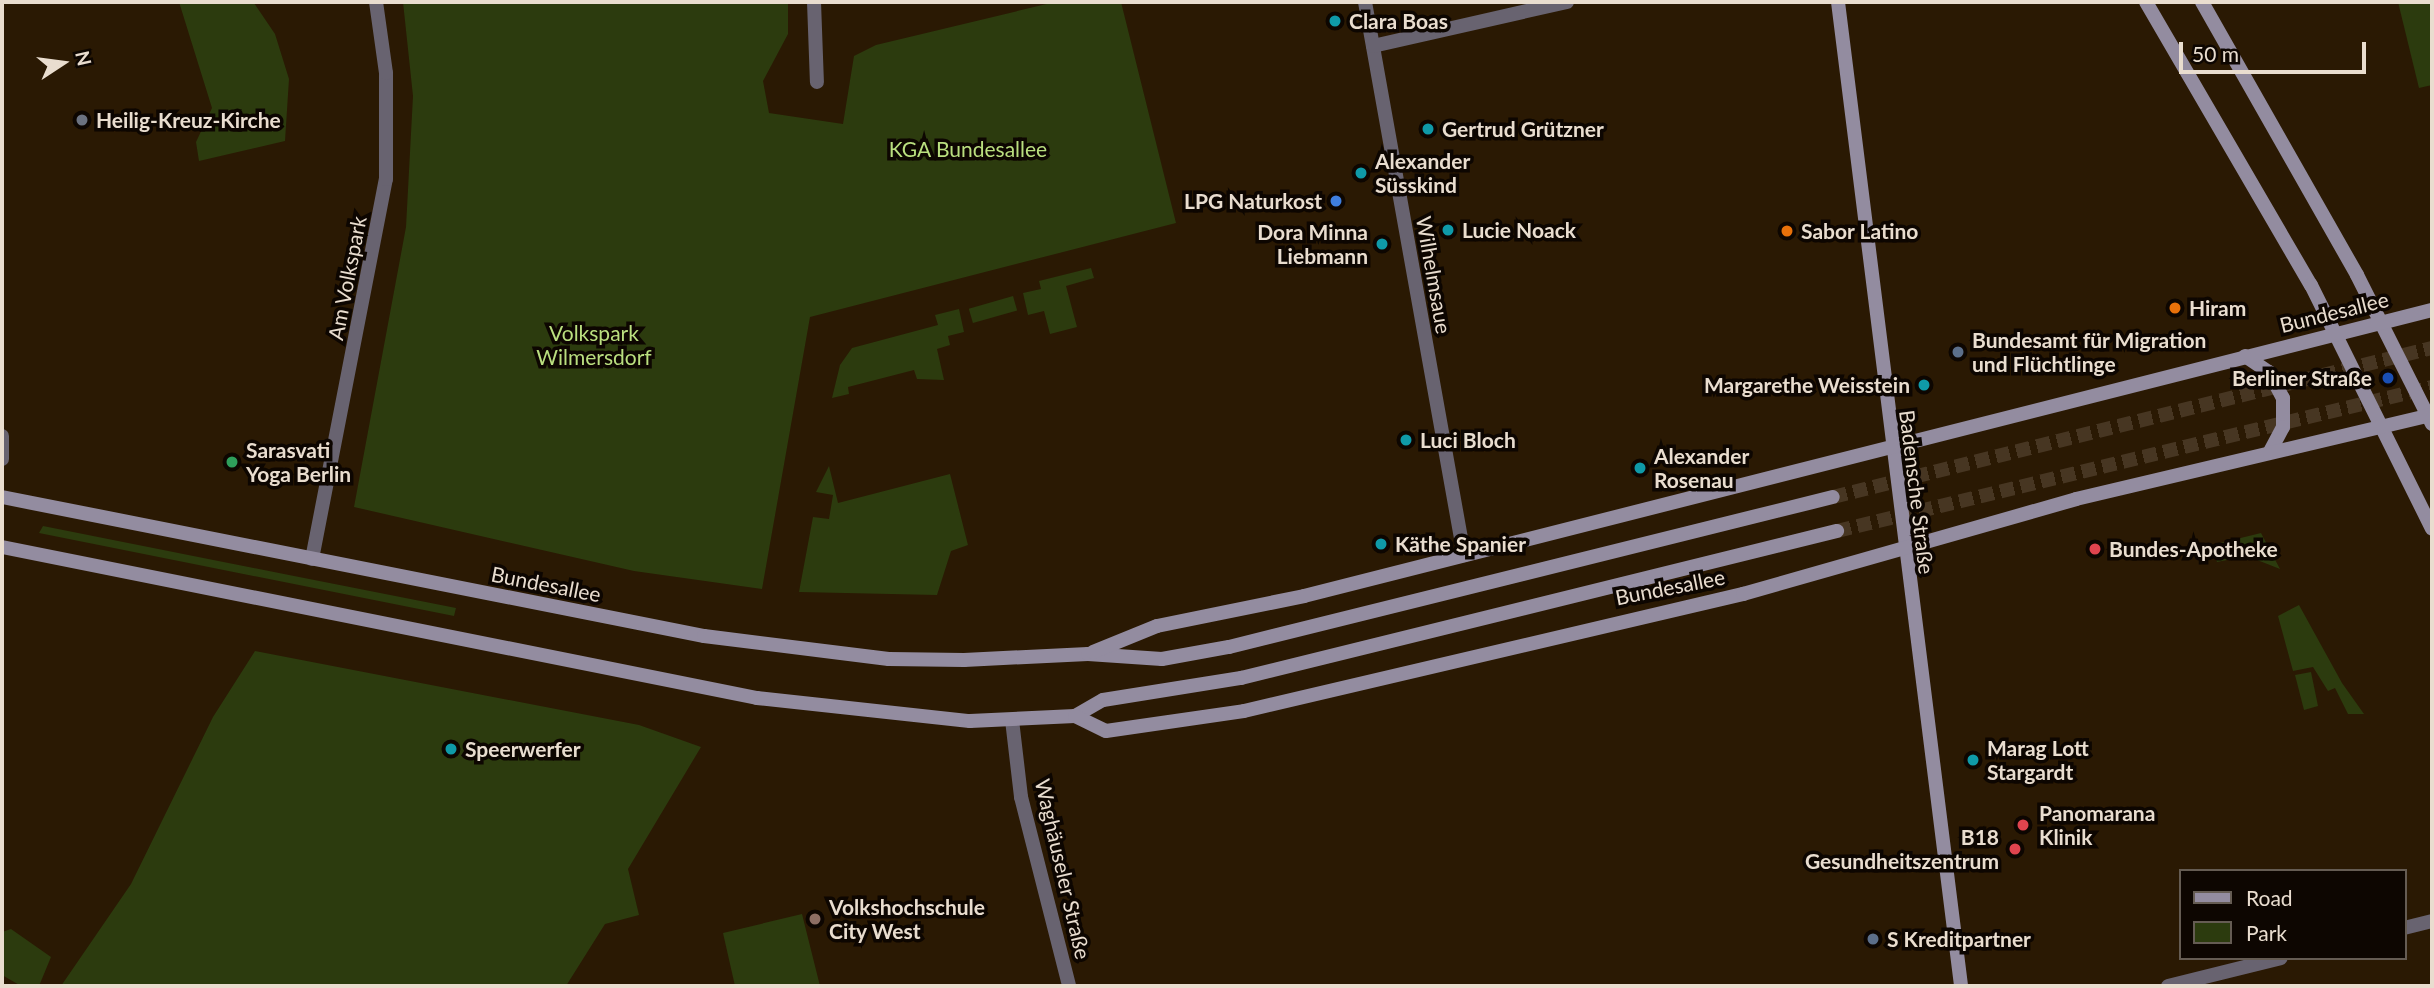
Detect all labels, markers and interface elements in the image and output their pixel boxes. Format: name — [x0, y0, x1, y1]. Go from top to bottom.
place label: Clara Boas — [1349, 8, 1448, 34]
marker: Clara Boas — [1327, 13, 1343, 29]
north arrow — [28, 28, 98, 98]
scale bar — [2182, 28, 2369, 72]
text: 50 m — [2192, 41, 2239, 66]
text: N — [71, 48, 97, 68]
place label: Heilig-Kreuz-Kirche — [96, 107, 281, 133]
marker: Heilig-Kreuz-Kirche — [74, 112, 90, 128]
place label: Gertrud Grützner — [1442, 116, 1604, 142]
marker: Gertrud Grützner — [1420, 121, 1436, 137]
park label: KGA Bundesallee — [888, 136, 1048, 162]
place label: Alexander Süsskind — [1375, 148, 1470, 198]
marker: Alexander Süsskind — [1353, 165, 1369, 181]
place label: LPG Naturkost — [1184, 188, 1322, 214]
marker: LPG Naturkost — [1328, 193, 1344, 209]
street label: Am Volkspark — [323, 213, 371, 343]
street label: Wilhelmsaue — [1411, 214, 1457, 336]
place label: Lucie Noack — [1462, 217, 1576, 243]
place label: Sabor Latino — [1801, 218, 1919, 244]
place label: Dora Minna Liebmann — [1257, 219, 1368, 269]
marker: Lucie Noack — [1440, 222, 1456, 238]
marker: Sabor Latino — [1779, 223, 1795, 239]
marker: Dora Minna Liebmann — [1374, 236, 1390, 252]
street label: Bundesallee — [2277, 286, 2391, 338]
place label: Hiram — [2189, 295, 2246, 321]
marker: Hiram — [2167, 300, 2183, 316]
park label: Volkspark Wilmersdorf — [536, 320, 652, 370]
place label: Bundesamt für Migration und Flüchtlinge — [1972, 327, 2207, 377]
marker: Bundesamt für Migration und Flüchtlinge — [1950, 344, 1966, 360]
place label: Berliner Straße — [2232, 365, 2372, 391]
marker: Berliner Straße — [2378, 368, 2398, 388]
place label: Margarethe Weisstein — [1704, 372, 1910, 398]
marker: Margarethe Weisstein — [1916, 377, 1932, 393]
street label: Badensche Straße — [1894, 408, 1940, 576]
place label: Luci Bloch — [1420, 427, 1516, 453]
marker: Luci Bloch — [1398, 432, 1414, 448]
place label: Sarasvati Yoga Berlin — [246, 437, 351, 487]
place label: Alexander Rosenau — [1654, 443, 1749, 493]
marker: Sarasvati Yoga Berlin — [224, 454, 240, 470]
marker: Alexander Rosenau — [1632, 460, 1648, 476]
place label: Käthe Spanier — [1395, 531, 1526, 557]
marker: Käthe Spanier — [1373, 536, 1389, 552]
place label: Bundes-Apotheke — [2109, 536, 2278, 562]
marker: Bundes-Apotheke — [2087, 541, 2103, 557]
street label: Bundesallee — [489, 561, 603, 607]
street label: Bundesallee — [1613, 564, 1727, 610]
place label: Marag Lott Stargardt — [1987, 735, 2089, 785]
place label: Speerwerfer — [465, 736, 581, 762]
marker: Speerwerfer — [443, 741, 459, 757]
marker: Marag Lott Stargardt — [1965, 752, 1981, 768]
street label: Waghäuseler Straße — [1030, 776, 1096, 962]
place label: Panomarana Klinik — [2039, 800, 2155, 850]
marker: Panomarana Klinik — [2013, 815, 2033, 835]
place label: B18 Gesundheitszentrum — [1805, 824, 1999, 874]
marker: B18 Gesundheitszentrum — [2005, 839, 2025, 859]
legend — [2178, 869, 2406, 960]
text: Road — [2246, 885, 2293, 910]
place label: Volkshochschule City West — [829, 894, 985, 944]
marker: Volkshochschule City West — [807, 911, 823, 927]
text: Park — [2246, 920, 2287, 945]
place label: S Kreditpartner — [1887, 926, 2031, 952]
marker: S Kreditpartner — [1865, 931, 1881, 947]

